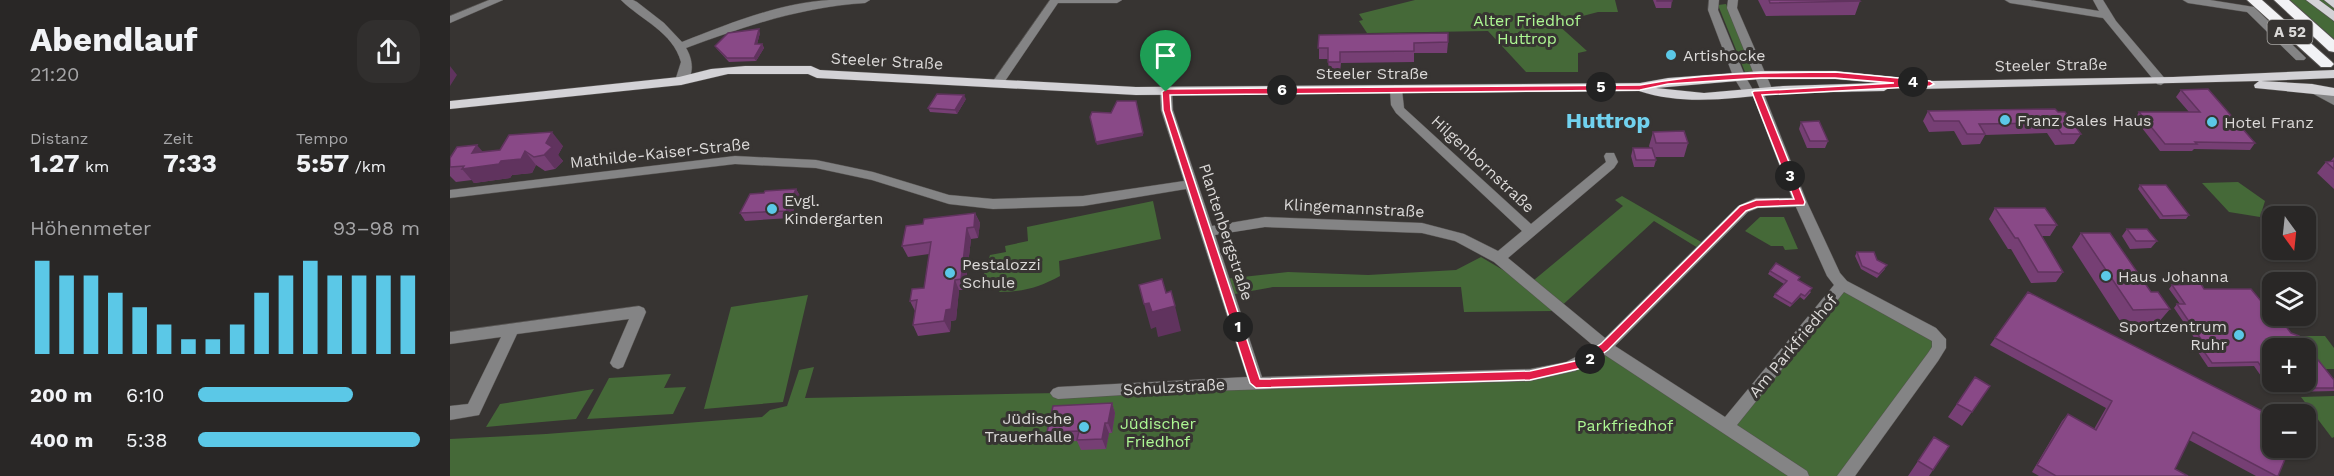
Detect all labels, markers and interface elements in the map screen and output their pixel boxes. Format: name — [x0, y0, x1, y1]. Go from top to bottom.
park label: Alter Friedhof Huttrop — [1473, 11, 1581, 48]
text: Abendlauf — [30, 20, 198, 59]
button: share — [357, 20, 420, 83]
road number: A 52 — [2268, 20, 2312, 44]
pin — [1140, 30, 1191, 92]
icon: arrive — [1149, 39, 1182, 72]
place label: Artishocke — [1683, 46, 1765, 65]
marker: Artishocke — [1664, 48, 1678, 62]
street label: Steeler Straße — [830, 49, 944, 73]
street label: Steeler Straße — [1995, 55, 2107, 75]
text: 21:20 — [30, 62, 79, 86]
street label: Steeler Straße — [1316, 64, 1428, 83]
pin: 4 — [1898, 67, 1928, 97]
pin: 5 — [1586, 72, 1616, 102]
text: 4 — [1908, 72, 1918, 91]
pin: 6 — [1267, 75, 1297, 105]
text: 5 — [1596, 77, 1606, 96]
text: 6 — [1277, 80, 1287, 99]
district label: Huttrop — [1566, 108, 1650, 133]
street label: Hilgenbornstraße — [1427, 111, 1539, 217]
place label: Franz Sales Haus — [2017, 111, 2152, 130]
marker: Franz Sales Haus — [1998, 113, 2012, 127]
place label: Hotel Franz — [2224, 113, 2314, 132]
marker: Hotel Franz — [2205, 115, 2219, 129]
text: Distanz — [30, 129, 88, 148]
text: Zeit — [163, 129, 193, 148]
text: Tempo — [296, 129, 348, 148]
street label: Mathilde-Kaiser-Straße — [569, 134, 751, 172]
text: 1.27 — [30, 148, 80, 178]
text: 7:33 — [163, 148, 217, 178]
text: 5:57 — [296, 148, 349, 178]
text: km — [80, 157, 109, 176]
text: /km — [349, 157, 386, 176]
street label: Plantenbergstraße — [1195, 161, 1257, 303]
pin: 3 — [1775, 161, 1805, 191]
text: 3 — [1785, 166, 1795, 185]
place label: Evgl. Kindergarten — [784, 191, 884, 228]
street label: Klingemannstraße — [1283, 195, 1425, 221]
marker: Evgl. Kindergarten — [765, 202, 779, 216]
north arrow — [2262, 206, 2316, 260]
map controls — [2262, 206, 2316, 458]
text: Höhenmeter — [30, 216, 151, 240]
text: 93–98 m — [333, 216, 420, 240]
place label: Pestalozzi Schule — [962, 255, 1041, 292]
marker: Pestalozzi Schule — [943, 266, 957, 280]
place label: Haus Johanna — [2118, 267, 2228, 286]
marker: Haus Johanna — [2099, 269, 2113, 283]
button: layers — [2262, 272, 2316, 326]
street label: Am Parkfriedhof — [1745, 290, 1842, 401]
pin: 1 — [1223, 312, 1253, 342]
text: 1 — [1235, 317, 1241, 336]
place label: Sportzentrum Ruhr — [2119, 317, 2227, 354]
marker: Sportzentrum Ruhr — [2232, 328, 2246, 342]
button: + — [2262, 338, 2316, 392]
pin: 2 — [1575, 344, 1605, 374]
text: 2 — [1585, 349, 1595, 368]
street label: Schulzstraße — [1123, 375, 1225, 399]
text: 200 m — [30, 383, 92, 407]
text: 6:10 — [126, 383, 164, 407]
button: − — [2262, 404, 2316, 458]
place label: Jüdische Trauerhalle — [984, 409, 1072, 446]
park label: Jüdischer Friedhof — [1120, 414, 1197, 451]
park label: Parkfriedhof — [1577, 416, 1674, 435]
marker: Jüdische Trauerhalle — [1077, 420, 1091, 434]
text: 400 m — [30, 428, 93, 452]
text: 5:38 — [126, 428, 168, 452]

